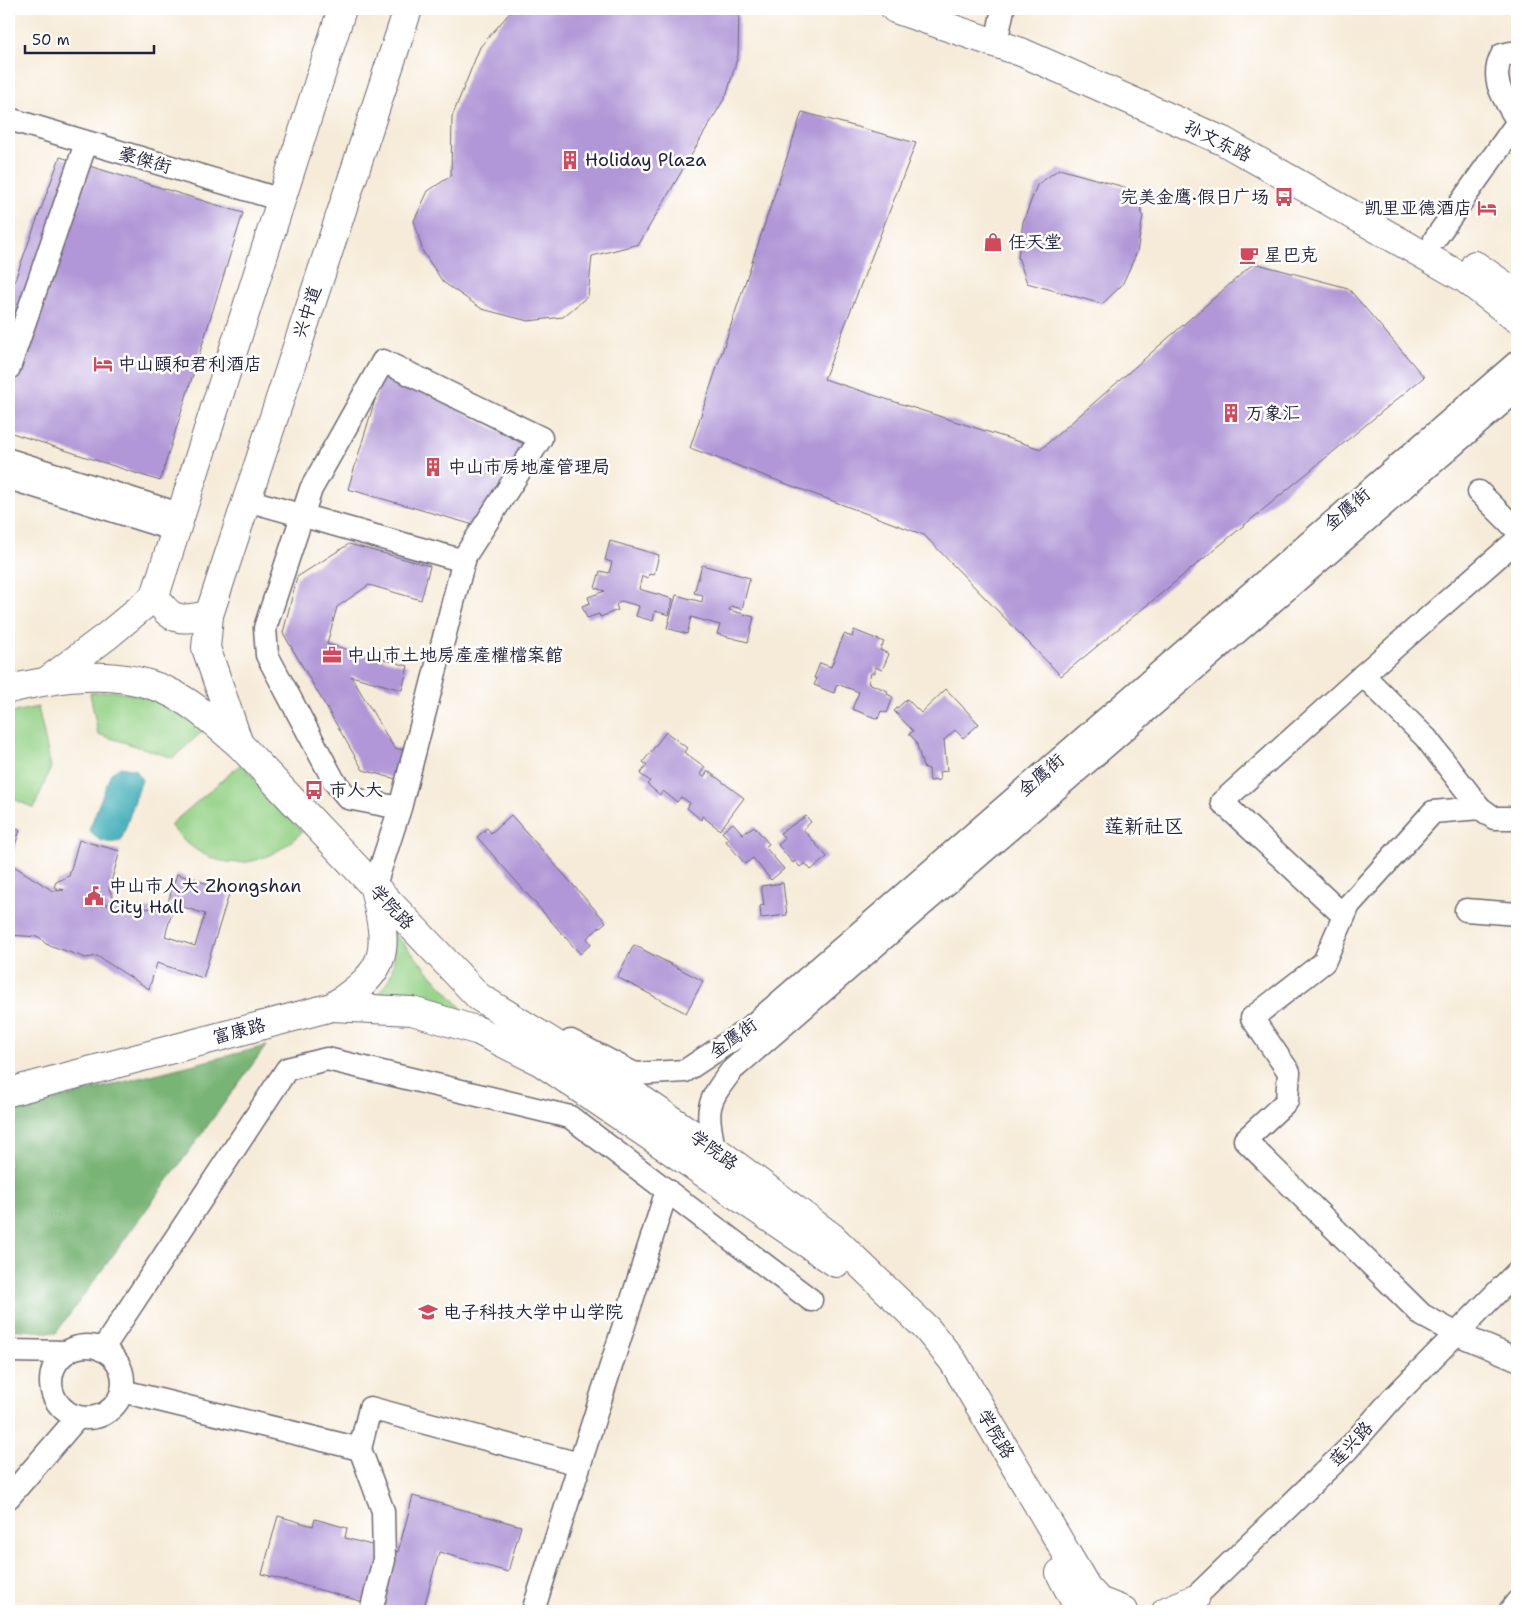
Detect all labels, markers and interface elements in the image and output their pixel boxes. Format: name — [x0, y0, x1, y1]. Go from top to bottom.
scale bar — [25, 22, 154, 54]
text: 50 m — [32, 30, 70, 50]
street label: 孙文东路 — [1180, 114, 1256, 168]
street label: 豪傑街 — [116, 141, 174, 179]
place label: Holiday Plaza — [585, 148, 706, 172]
building icon: Holiday Plaza — [559, 149, 581, 171]
place label: 完美金鹰·假日广场 — [1120, 185, 1269, 209]
bus stop icon: 完美金鹰·假日广场 — [1273, 186, 1295, 208]
place label: 凯里亚德酒店 — [1364, 196, 1472, 220]
hotel icon: 凯里亚德酒店 — [1476, 197, 1498, 219]
place label: 任天堂 — [1008, 230, 1062, 254]
shop icon: 任天堂 — [982, 231, 1004, 253]
place label: 星巴克 — [1264, 243, 1318, 267]
cafe icon: 星巴克 — [1238, 244, 1260, 266]
street label: 兴中道 — [287, 283, 327, 341]
place label: 中山頤和君利酒店 — [118, 352, 262, 376]
hotel icon: 中山頤和君利酒店 — [92, 353, 114, 375]
place label: 万象汇 — [1246, 401, 1300, 425]
building icon: 万象汇 — [1220, 402, 1242, 424]
place label: 中山市房地產管理局 — [448, 455, 610, 479]
building icon: 中山市房地產管理局 — [422, 456, 444, 478]
street label: 金鹰街 — [1319, 482, 1375, 536]
place label: 中山市土地房產產權檔案館 — [347, 643, 563, 667]
office icon: 中山市土地房產產權檔案館 — [321, 644, 343, 666]
street label: 金鹰街 — [1013, 748, 1069, 802]
place label: 市人大 — [329, 778, 383, 802]
bus stop icon: 市人大 — [303, 779, 325, 801]
district label: 莲新社区 — [1104, 813, 1184, 839]
place label: 中山市人大 Zhongshan City Hall — [109, 874, 301, 919]
street label: 学院路 — [365, 879, 419, 935]
public building icon: 中山市人大 Zhongshan City Hall — [83, 885, 105, 907]
street label: 富康路 — [210, 1012, 268, 1050]
street label: 金鹰街 — [704, 1012, 762, 1064]
street label: 学院路 — [685, 1124, 743, 1176]
place label: 电子科技大学中山学院 — [443, 1300, 623, 1324]
school or university icon: 电子科技大学中山学院 — [417, 1301, 439, 1323]
street label: 学院路 — [972, 1405, 1020, 1463]
street label: 莲兴路 — [1324, 1416, 1378, 1472]

